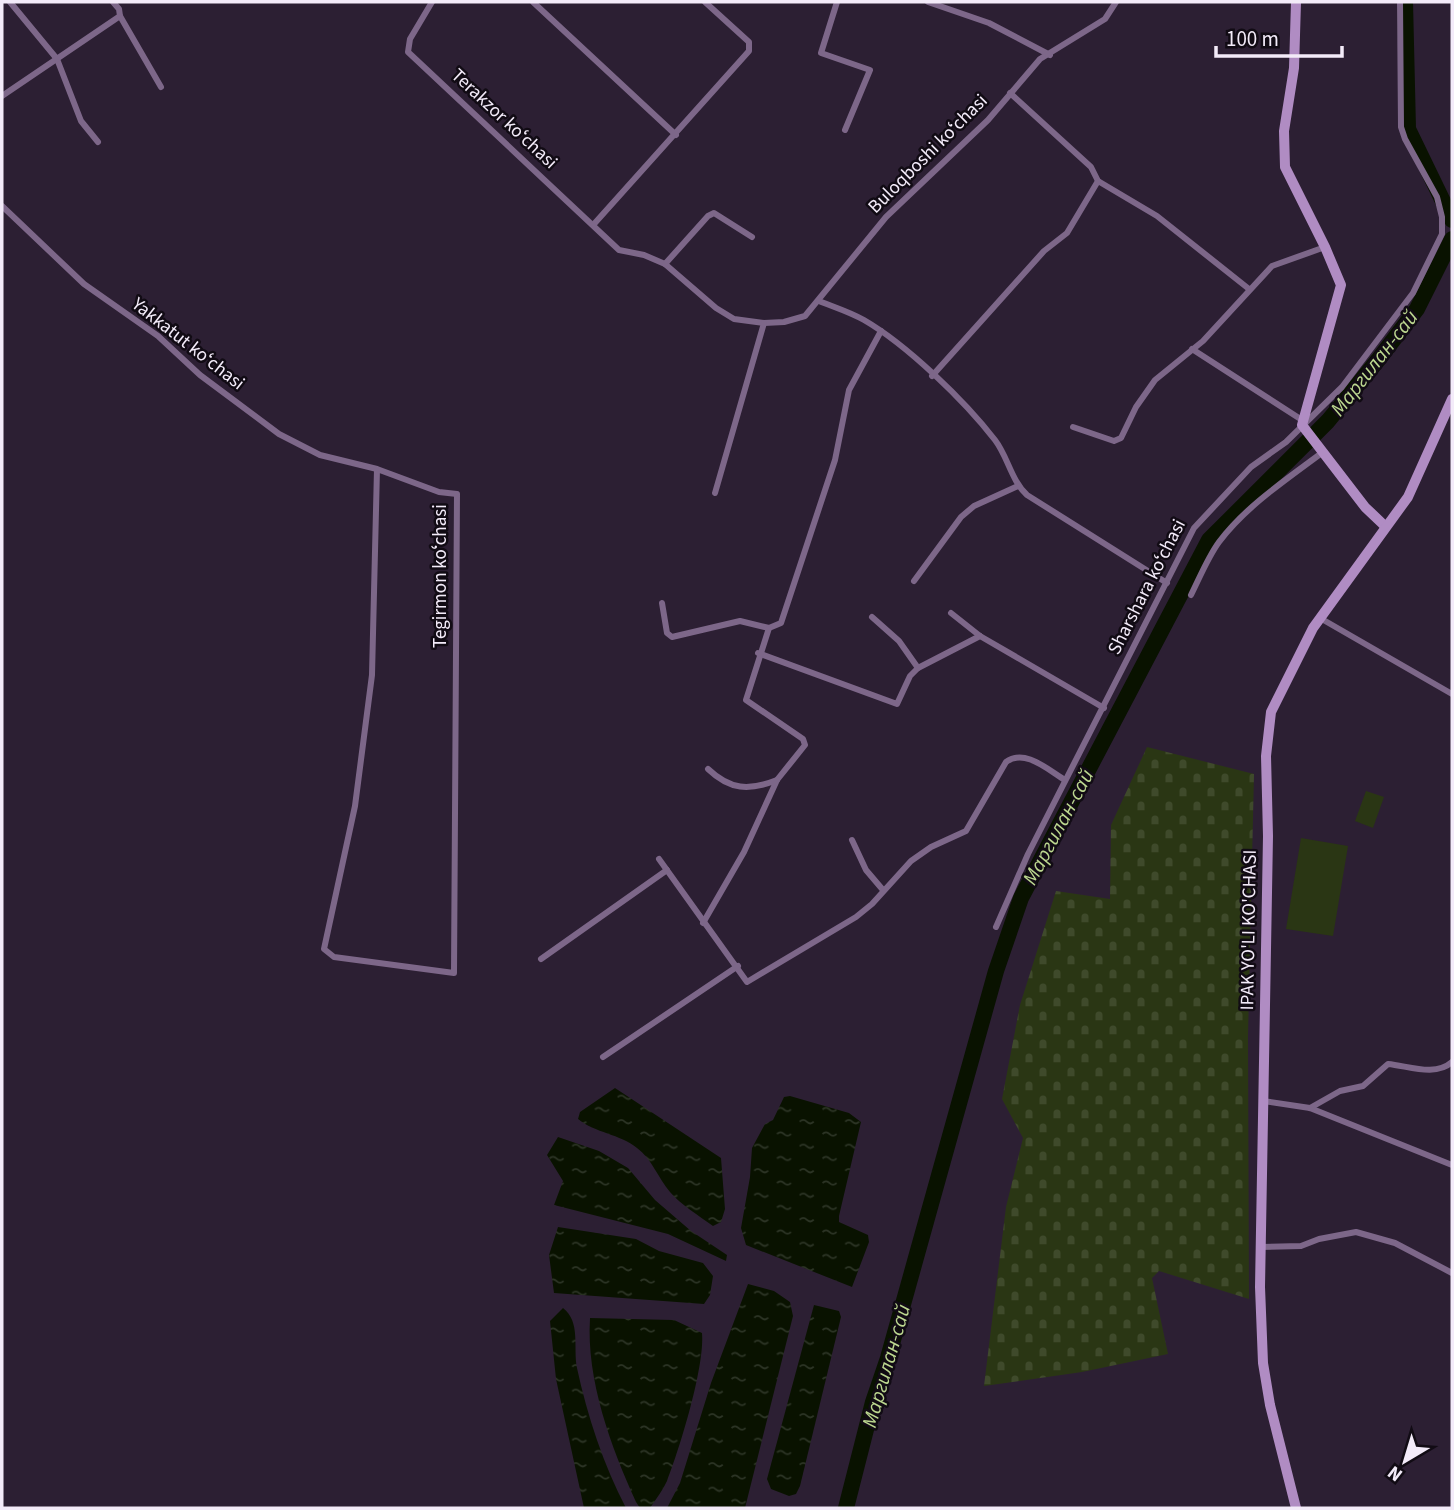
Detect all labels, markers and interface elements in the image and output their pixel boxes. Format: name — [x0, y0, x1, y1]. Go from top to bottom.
scale bar — [1216, 14, 1342, 58]
text: 100 m — [1226, 24, 1279, 54]
street label: Terakzor koʻchasi — [445, 63, 563, 175]
street label: Buloqboshi koʻchasi — [862, 88, 994, 220]
street label: Yakkatut koʻchasi — [125, 291, 250, 397]
water label: Маргилан-сай — [1323, 304, 1425, 422]
street label: Tegirmon koʻchasi — [427, 504, 454, 648]
street label: Sharshara koʻchasi — [1101, 515, 1193, 659]
water label: Маргилан-сай — [1015, 764, 1101, 890]
street label: IPAK YO'LI KO'CHASI — [1234, 849, 1264, 1011]
water label: Маргилан-сай — [854, 1301, 918, 1431]
north arrow — [1370, 1426, 1440, 1496]
text: N — [1382, 1459, 1409, 1488]

